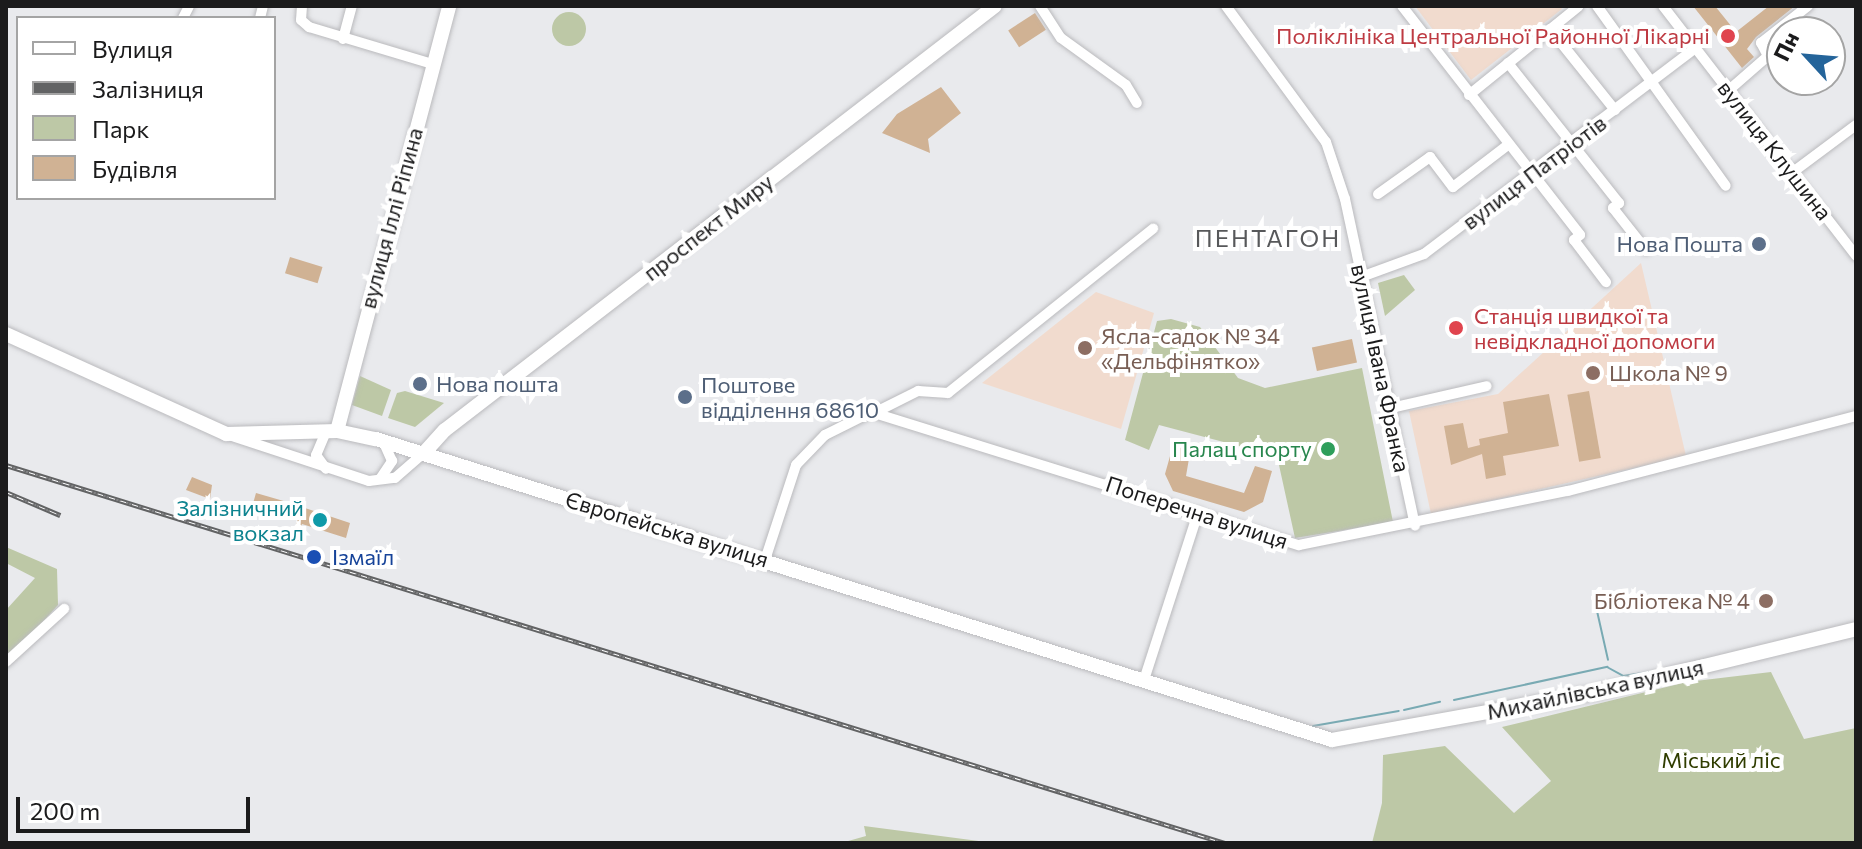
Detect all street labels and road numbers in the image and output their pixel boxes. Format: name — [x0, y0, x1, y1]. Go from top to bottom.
street label: вулиця Клушина — [1712, 75, 1838, 225]
street label: вулиця Патріотів — [1457, 109, 1611, 235]
street label: вулиця Іллі Ріпина — [354, 125, 428, 311]
street label: проспект Миру — [638, 168, 778, 286]
street label: вулиця Івана Франка — [1346, 261, 1416, 475]
street label: Поперечна вулиця — [1103, 470, 1291, 554]
street label: Європейська вулиця — [562, 486, 772, 572]
street label: Михайлівська вулиця — [1484, 653, 1706, 725]

